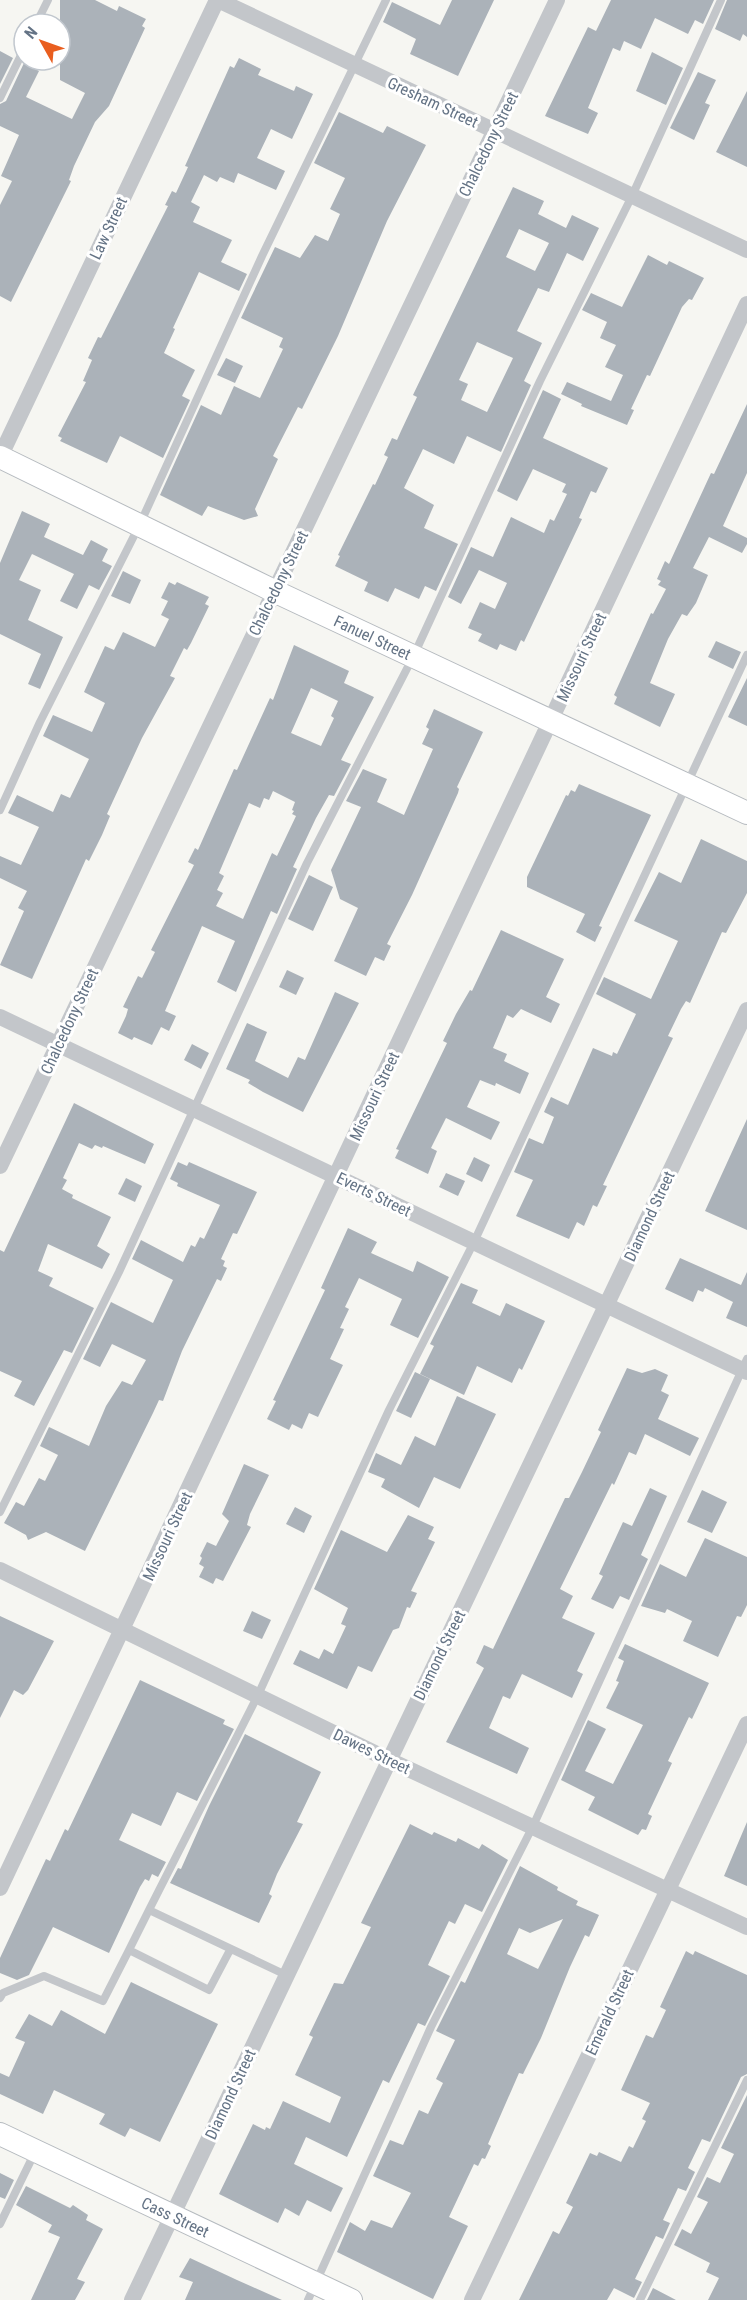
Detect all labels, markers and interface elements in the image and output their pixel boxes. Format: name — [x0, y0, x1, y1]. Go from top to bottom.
north arrow — [12, 12, 72, 72]
text: N — [20, 23, 41, 43]
street label: Gresham Street — [385, 73, 481, 132]
street label: Chalcedony Street — [455, 88, 522, 200]
street label: Law Street — [86, 194, 131, 263]
street label: Chalcedony Street — [245, 527, 312, 639]
street label: Missouri Street — [553, 610, 610, 705]
street label: Fanuel Street — [331, 612, 414, 664]
street label: Chalcedony Street — [37, 965, 102, 1077]
street label: Missouri Street — [346, 1049, 403, 1144]
street label: Everts Street — [333, 1168, 414, 1221]
street label: Diamond Street — [620, 1168, 679, 1264]
street label: Missouri Street — [139, 1489, 196, 1584]
street label: Diamond Street — [410, 1607, 469, 1703]
street label: Dawes Street — [330, 1725, 414, 1778]
street label: Emerald Street — [581, 1966, 638, 2058]
street label: Diamond Street — [201, 2046, 260, 2142]
street label: Cass Street — [138, 2193, 212, 2242]

